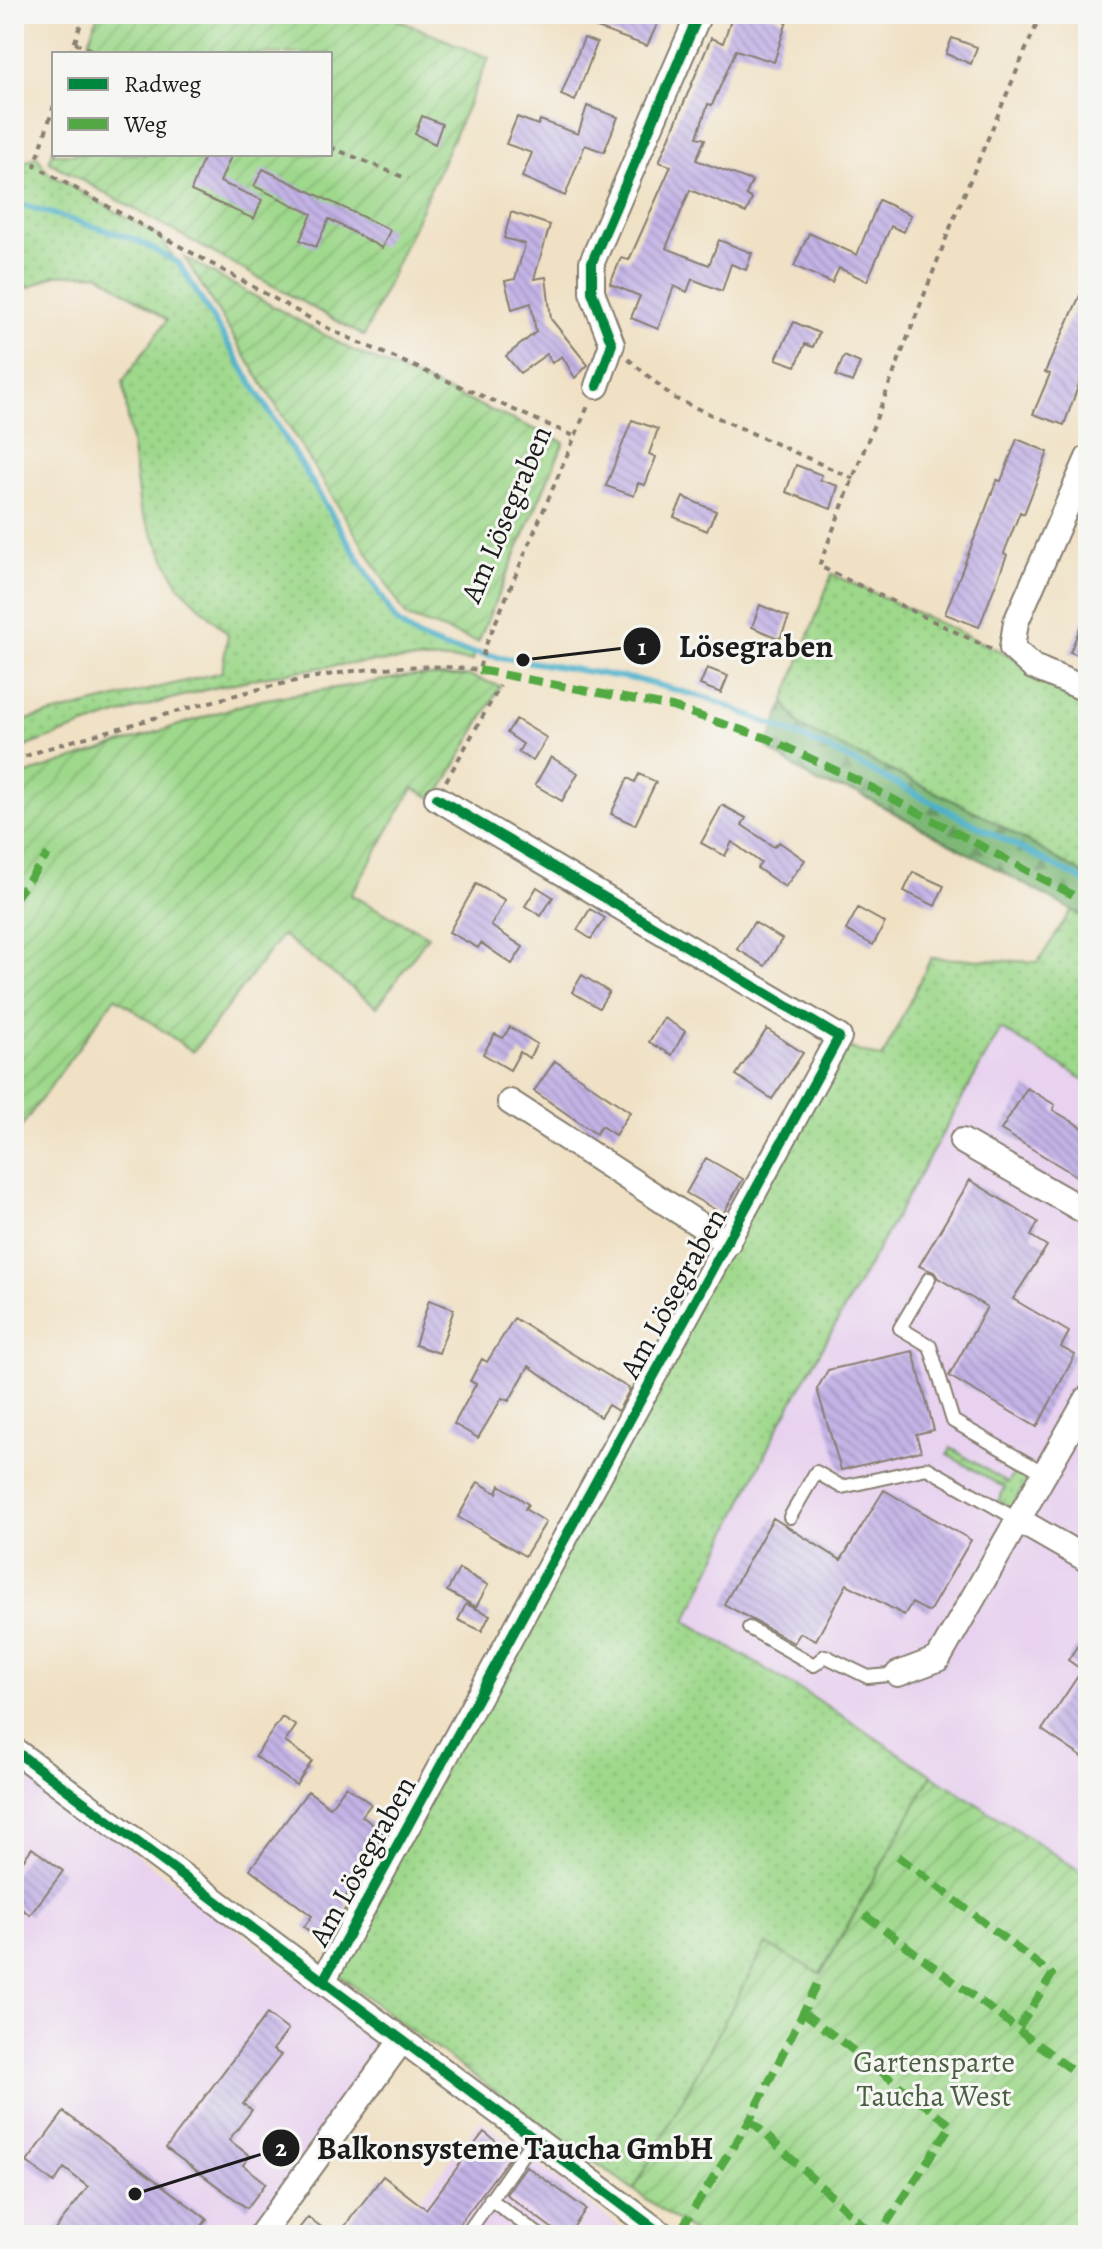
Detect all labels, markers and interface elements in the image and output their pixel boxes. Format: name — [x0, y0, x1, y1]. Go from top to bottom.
legend — [52, 52, 332, 156]
text: Radweg — [124, 68, 201, 100]
text: Weg — [123, 108, 167, 140]
street label: Am Lösegraben — [450, 419, 561, 609]
callout: Lösegraben — [622, 618, 849, 674]
text: Lösegraben — [679, 624, 833, 668]
text: 1 — [638, 631, 647, 663]
street label: Am Lösegraben — [609, 1201, 736, 1386]
street label: Am Lösegraben — [298, 1769, 425, 1954]
park label: Gartensparte Taucha West — [853, 2042, 1015, 2116]
callout: Balkonsysteme Taucha GmbH — [261, 2120, 730, 2176]
text: Balkonsysteme Taucha GmbH — [317, 2126, 713, 2170]
text: 2 — [275, 2132, 287, 2164]

